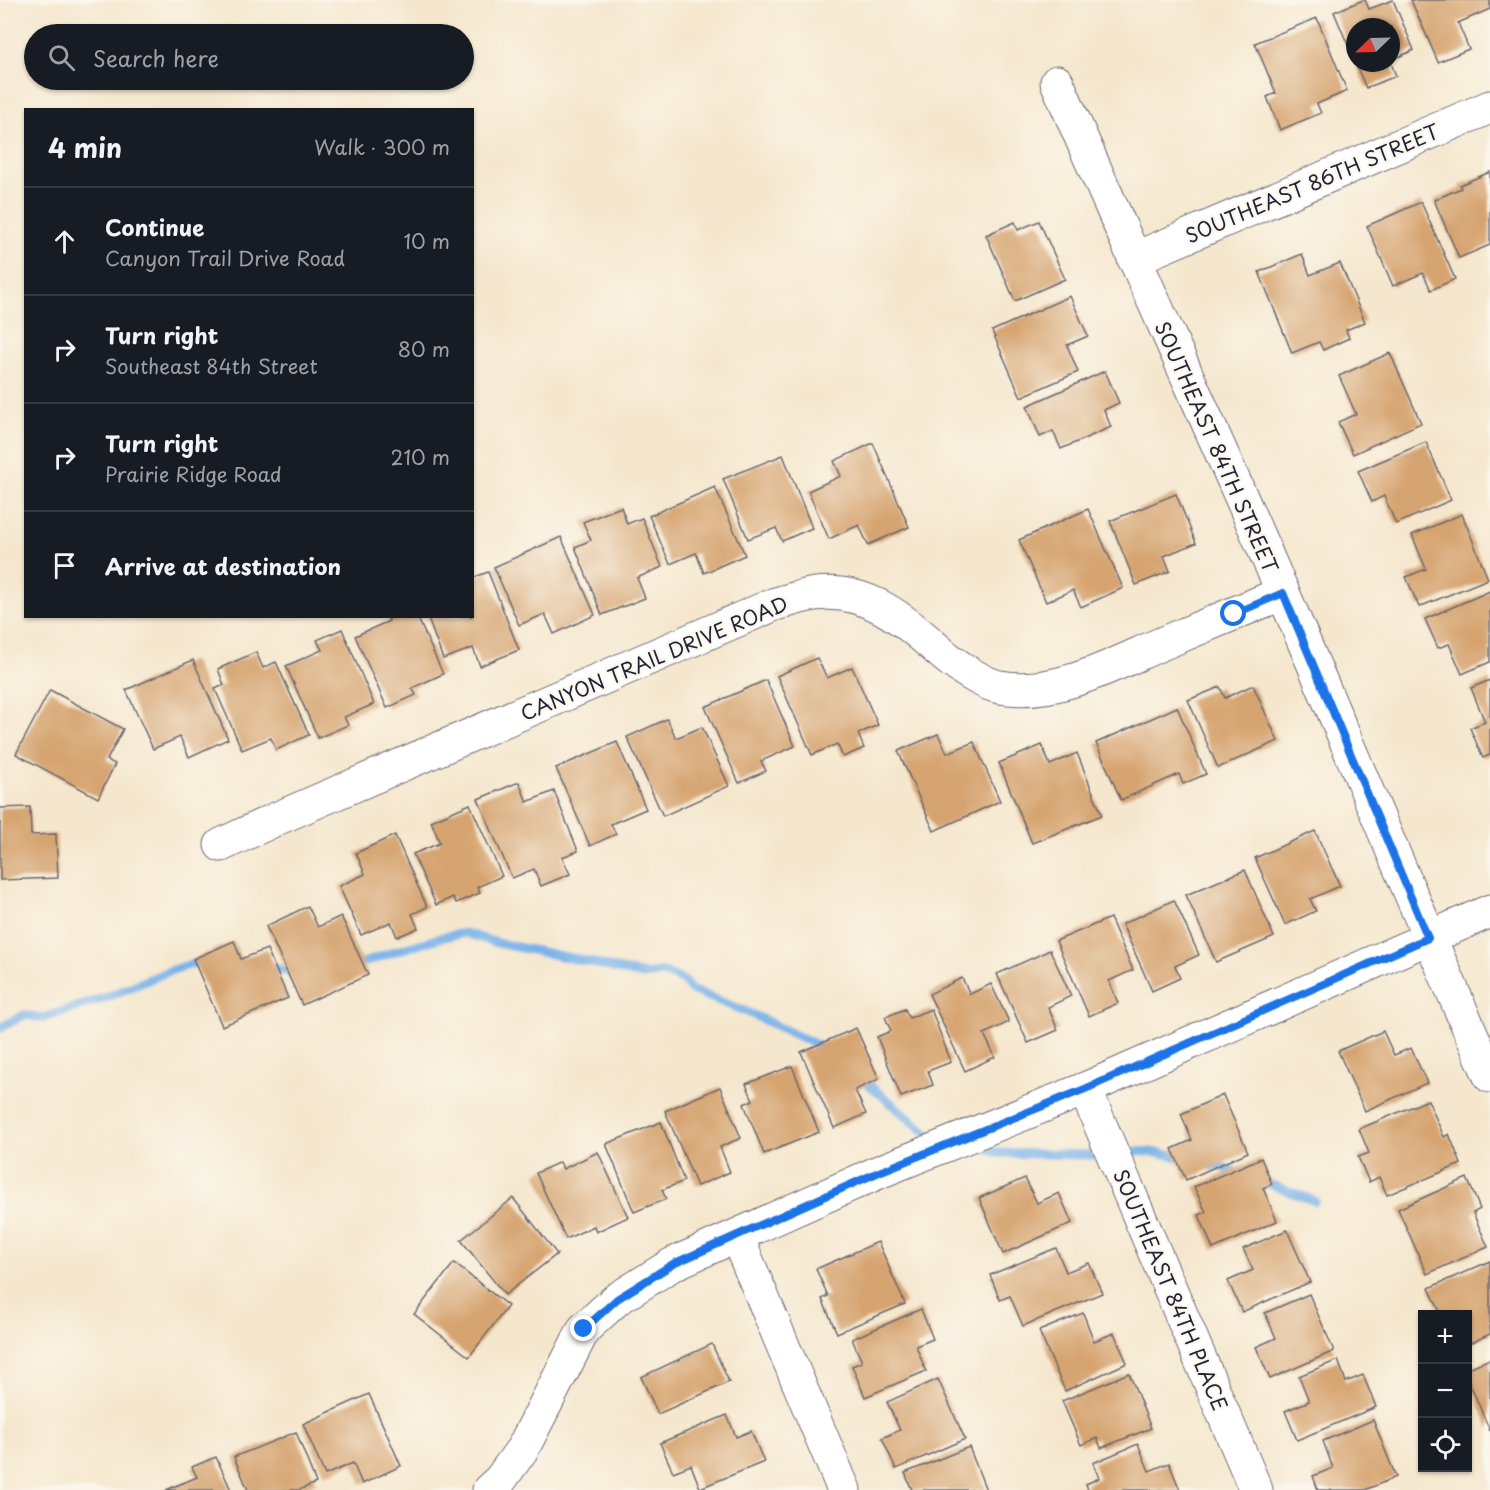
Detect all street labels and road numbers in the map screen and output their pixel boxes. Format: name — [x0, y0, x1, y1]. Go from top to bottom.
street label: SOUTHEAST 86TH STREET — [1180, 116, 1444, 250]
street label: SOUTHEAST 84TH STREET — [1148, 316, 1286, 578]
street label: CANYON TRAIL DRIVE ROAD — [516, 588, 792, 728]
street label: SOUTHEAST 84TH PLACE — [1106, 1165, 1236, 1415]

